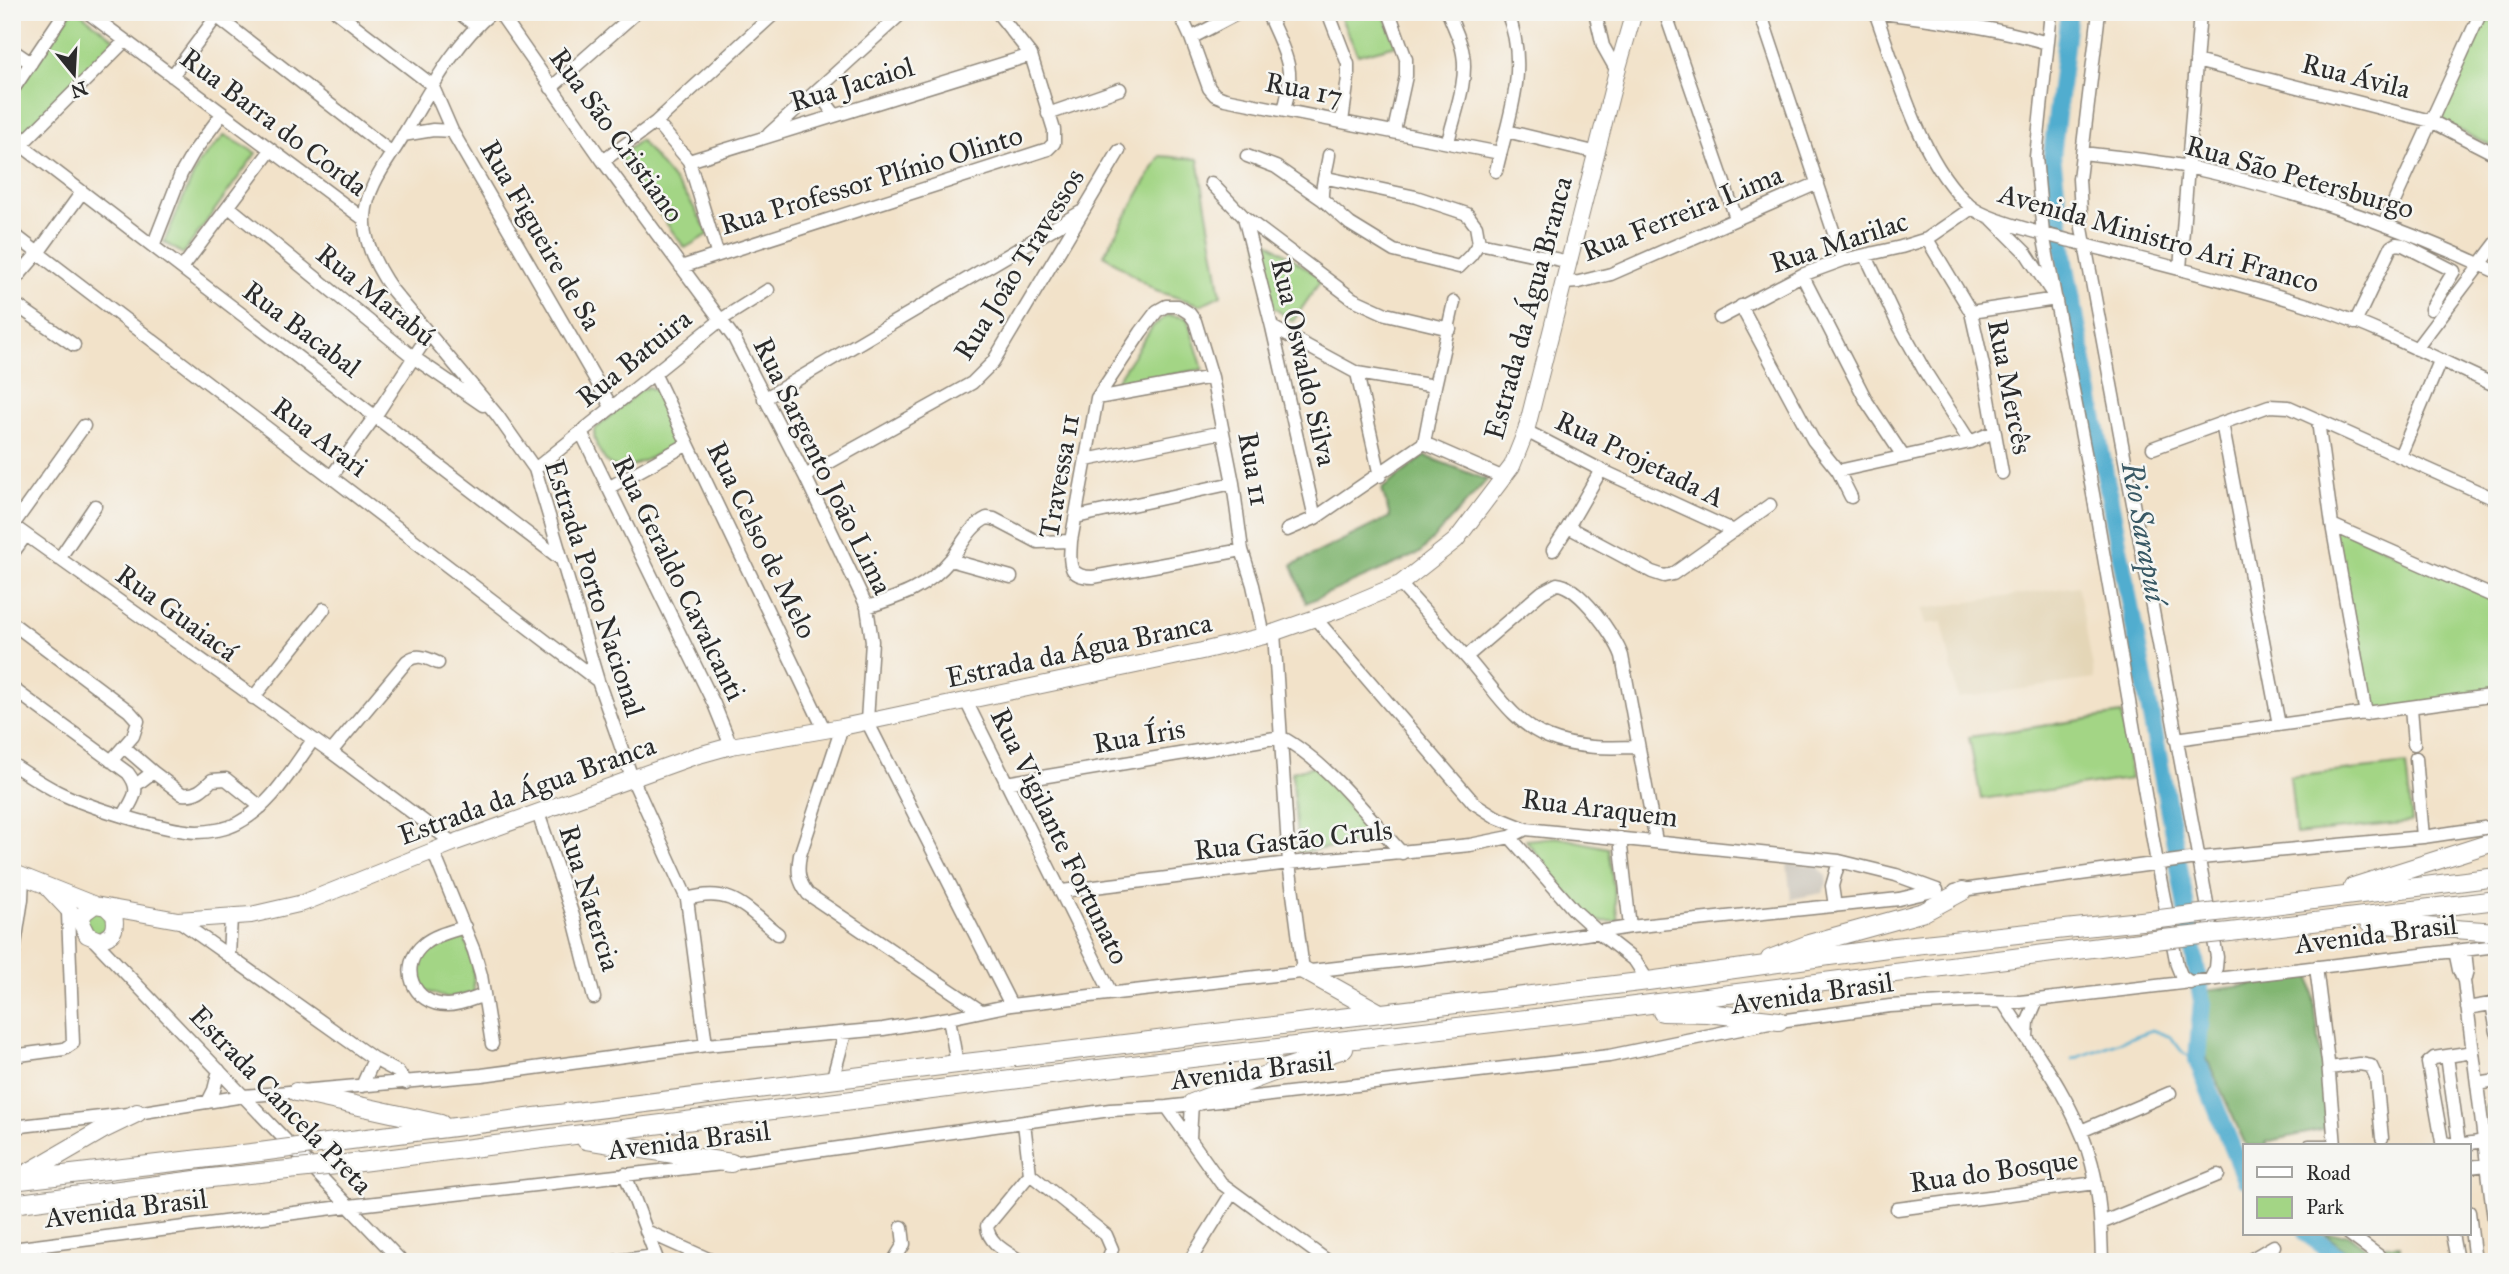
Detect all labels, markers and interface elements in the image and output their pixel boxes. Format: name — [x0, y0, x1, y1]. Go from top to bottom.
north arrow — [38, 38, 108, 108]
street label: Rua Barra do Corda — [173, 40, 375, 204]
street label: Rua São Cristiano — [542, 41, 692, 229]
street label: Rua Ávila — [2298, 46, 2414, 106]
street label: Rua Jacaiol — [786, 48, 919, 119]
street label: Rua 17 — [1262, 64, 1346, 114]
text: N — [68, 76, 90, 103]
street label: Rua Professor Plínio Olinto — [715, 117, 1027, 243]
street label: Rua São Petersburgo — [2182, 128, 2418, 226]
street label: Rua Figueire de Sa — [472, 134, 610, 336]
street label: Rua Ferreira Lima — [1576, 157, 1788, 269]
street label: Rua João Travessos — [946, 162, 1092, 366]
street label: Estrada da Água Branca — [1476, 173, 1580, 443]
street label: Avenida Ministro Ari Franco — [1994, 175, 2323, 301]
street label: Rua Marilac — [1766, 203, 1912, 281]
street label: Rua Marabú — [309, 236, 443, 354]
street label: Rua Oswaldo Silva — [1263, 255, 1345, 469]
street label: Rua Bacabal — [236, 273, 368, 385]
street label: Rua Batuira — [570, 301, 699, 415]
street label: Rua Mercês — [1980, 317, 2040, 457]
street label: Rua Sargento João Lima — [746, 332, 901, 600]
street label: Rua Arari — [265, 389, 375, 485]
street label: Rua Projetada A — [1550, 403, 1730, 515]
street label: Travessa 11 — [1031, 411, 1087, 541]
street label: Rua 11 — [1230, 429, 1278, 509]
street label: Rua Celso de Melo — [699, 436, 825, 644]
street label: Rua Geraldo Cavalcanti — [604, 450, 754, 706]
street label: Estrada Porto Nacional — [537, 455, 653, 721]
water label: Rio Sarapuí — [2113, 458, 2175, 611]
street label: Rua Guaiacá — [109, 557, 245, 669]
street label: Estrada da Água Branca — [943, 605, 1215, 695]
street label: Rua Vigilante Fortunato — [983, 702, 1137, 970]
street label: Rua Íris — [1090, 711, 1188, 761]
street label: Estrada da Água Branca — [394, 727, 660, 853]
street label: Rua Araquem — [1520, 781, 1680, 835]
street label: Rua Gastão Cruls — [1192, 812, 1394, 868]
street label: Rua Natercia — [551, 821, 629, 975]
street label: Avenida Brasil — [2292, 907, 2460, 961]
street label: Avenida Brasil — [1728, 964, 1896, 1022]
street label: Estrada Cancela Preta — [182, 998, 380, 1202]
street label: Avenida Brasil — [1168, 1043, 1336, 1097]
street label: Avenida Brasil — [605, 1113, 773, 1167]
street label: Rua do Bosque — [1908, 1142, 2080, 1200]
legend — [2243, 1144, 2470, 1236]
text: Road — [2306, 1160, 2351, 1186]
street label: Avenida Brasil — [42, 1181, 210, 1235]
text: Park — [2306, 1194, 2344, 1220]

